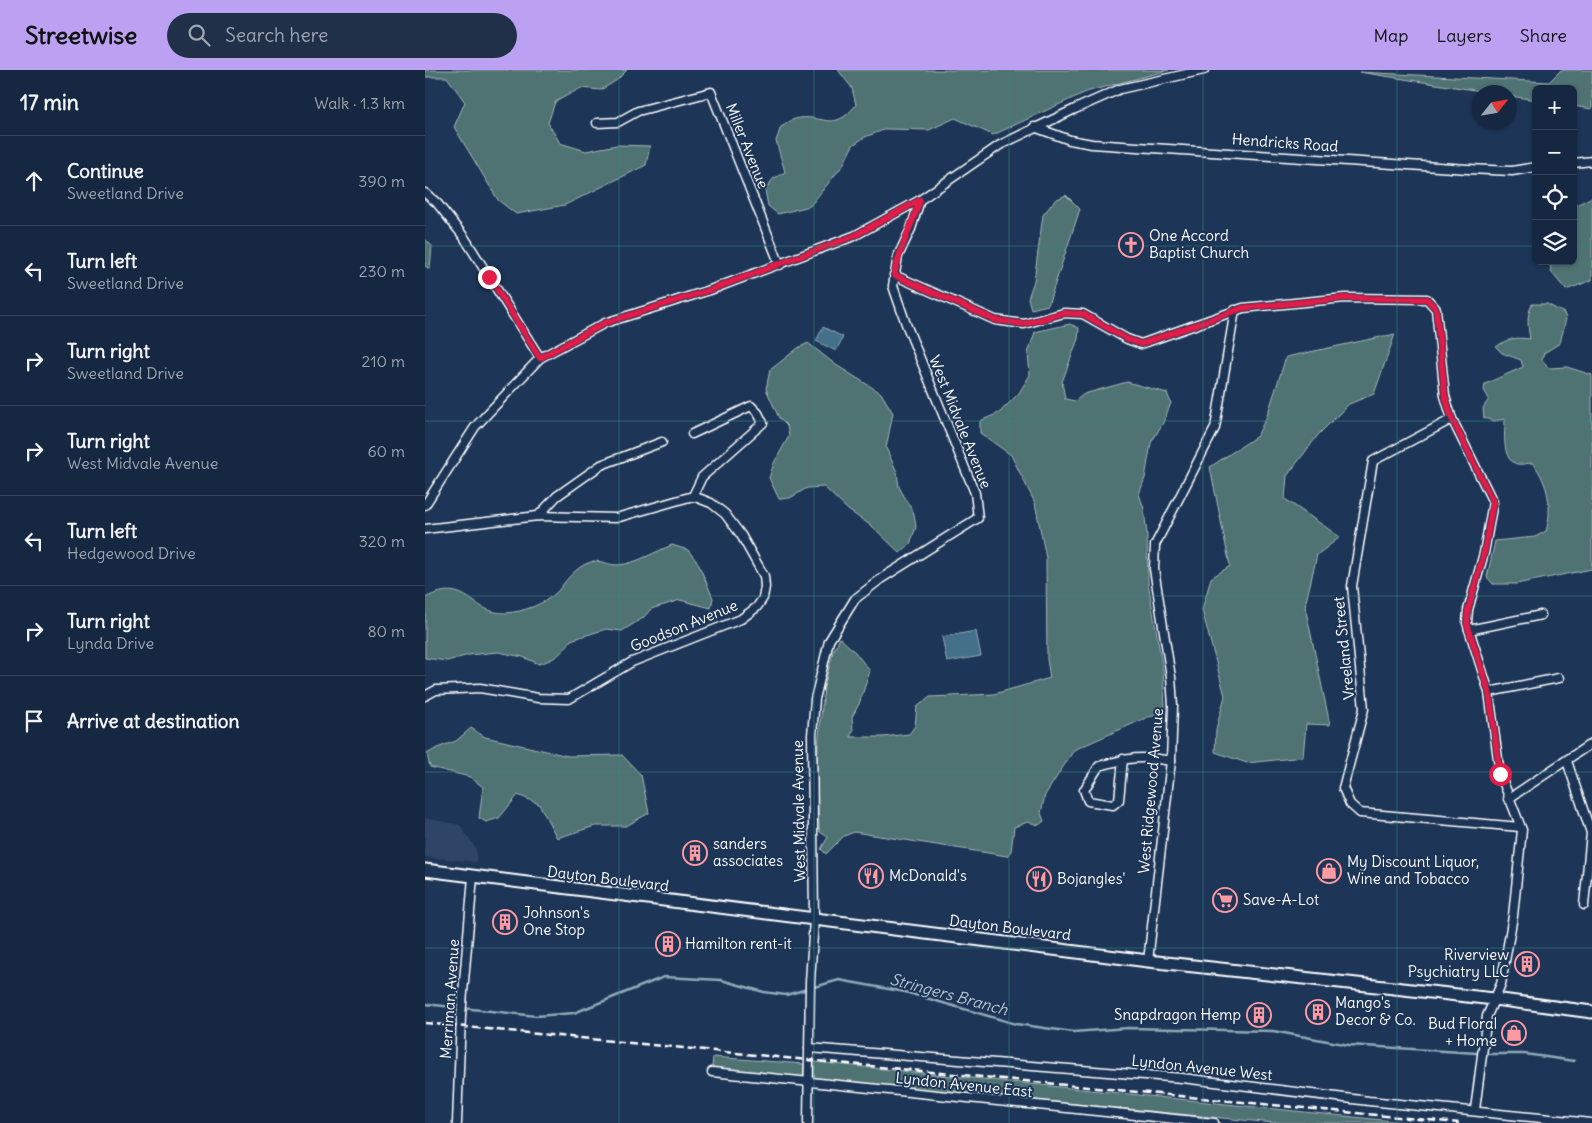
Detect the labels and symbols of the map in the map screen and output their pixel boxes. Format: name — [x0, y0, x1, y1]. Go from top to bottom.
north arrow — [1472, 85, 1517, 130]
street label: Miller Avenue — [722, 100, 773, 191]
street label: Hendricks Road — [1231, 129, 1339, 156]
place label: One Accord Baptist Church — [1149, 226, 1250, 262]
church icon: One Accord Baptist Church — [1118, 232, 1144, 258]
route end — [478, 266, 501, 289]
street label: West Midvale Avenue — [925, 352, 996, 491]
street label: Goodson Avenue — [627, 595, 740, 656]
street label: Vreeland Street — [1329, 595, 1358, 701]
street label: West Ridgewood Avenue — [1134, 707, 1167, 875]
street label: West Midvale Avenue — [788, 740, 809, 882]
route start — [1489, 763, 1512, 786]
place label: sanders associates — [713, 834, 783, 870]
building icon: sanders associates — [682, 840, 708, 866]
place label: My Discount Liquor, Wine and Tobacco — [1347, 852, 1479, 888]
shop icon: My Discount Liquor, Wine and Tobacco — [1316, 858, 1342, 884]
street label: Dayton Boulevard — [546, 862, 670, 895]
restaurant icon: McDonald's — [858, 863, 884, 889]
place label: McDonald's — [889, 866, 967, 885]
restaurant icon: Bojangles' — [1026, 866, 1052, 892]
place label: Bojangles' — [1057, 869, 1125, 888]
supermarket icon: Save-A-Lot — [1212, 887, 1238, 913]
place label: Save-A-Lot — [1243, 890, 1319, 909]
place label: Johnson's One Stop — [523, 903, 590, 939]
building icon: Johnson's One Stop — [492, 909, 518, 935]
street label: Dayton Boulevard — [948, 911, 1072, 944]
building icon: Hamilton rent-it — [655, 931, 681, 957]
place label: Hamilton rent-it — [685, 934, 792, 953]
street label: Merriman Avenue — [436, 938, 463, 1059]
place label: Riverview Psychiatry LLC — [1408, 945, 1509, 981]
building icon: Riverview Psychiatry LLC — [1514, 951, 1540, 977]
water label: Stringers Branch — [888, 969, 1011, 1020]
place label: Mango's Decor & Co. — [1335, 993, 1416, 1029]
building icon: Mango's Decor & Co. — [1305, 999, 1331, 1025]
building icon: Snapdragon Hemp — [1246, 1002, 1272, 1028]
place label: Snapdragon Hemp — [1114, 1005, 1241, 1024]
place label: Bud Floral + Home — [1428, 1014, 1497, 1050]
shop icon: Bud Floral + Home — [1501, 1020, 1527, 1046]
street label: Lyndon Avenue West — [1131, 1051, 1273, 1084]
street label: Lyndon Avenue East — [895, 1068, 1033, 1101]

